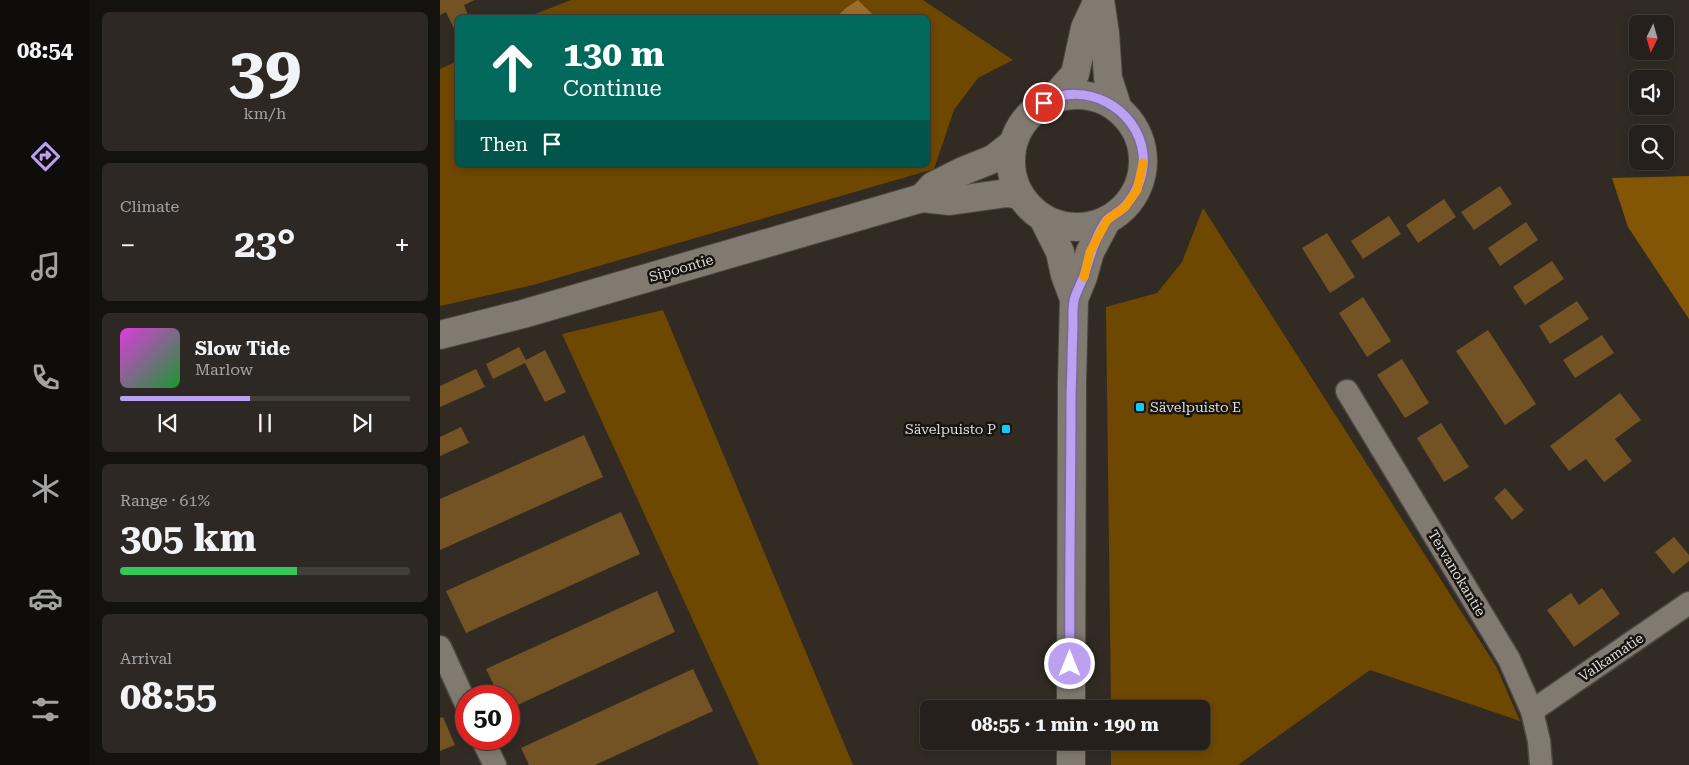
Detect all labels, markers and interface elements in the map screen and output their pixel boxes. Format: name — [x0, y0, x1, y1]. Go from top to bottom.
north arrow — [1629, 15, 1674, 60]
map controls — [1629, 15, 1674, 170]
text: 39 — [229, 33, 301, 109]
text: 130 m — [563, 34, 664, 75]
icon: ahead — [480, 35, 545, 100]
text: 08:54 — [17, 38, 73, 63]
button: sound — [1629, 70, 1674, 115]
text: Continue — [563, 76, 662, 101]
pin — [1023, 82, 1065, 124]
icon: arrive — [1030, 89, 1058, 117]
text: km/h — [244, 104, 286, 123]
button: search — [1629, 125, 1674, 170]
icon: arrive — [538, 130, 566, 158]
text: Then — [480, 133, 528, 156]
icon: directions — [28, 139, 63, 174]
text: Climate — [120, 197, 179, 216]
text: 23° — [234, 222, 296, 266]
text: − — [120, 229, 136, 262]
text: + — [394, 229, 410, 262]
icon: music — [28, 249, 63, 284]
street label: Sipoontie — [647, 251, 715, 285]
text: Slow Tide — [195, 337, 290, 360]
icon: phone — [28, 360, 63, 395]
text: Marlow — [195, 360, 253, 379]
place label: Sävelpuisto E — [1150, 399, 1241, 415]
marker: Sävelpuisto E — [1134, 401, 1146, 413]
icon: previous — [154, 409, 182, 437]
icon: pause — [251, 409, 279, 437]
icon: next — [348, 409, 376, 437]
place label: Sävelpuisto P — [905, 421, 996, 437]
marker: Sävelpuisto P — [1000, 423, 1012, 435]
icon: climate — [28, 471, 63, 506]
text: Range · 61% — [120, 491, 210, 510]
text: 305 km — [120, 516, 256, 560]
street label: Tervanokantie — [1425, 527, 1489, 619]
icon: car — [28, 581, 63, 616]
street label: Valkamatie — [1576, 629, 1647, 684]
position arrow — [1043, 637, 1095, 689]
text: Arrival — [120, 649, 172, 668]
text: 08:55 — [120, 674, 217, 718]
speed limit sign: 50 — [455, 685, 520, 750]
icon: filters — [28, 692, 63, 727]
text: 08:55 · 1 min · 190 m — [971, 713, 1159, 736]

